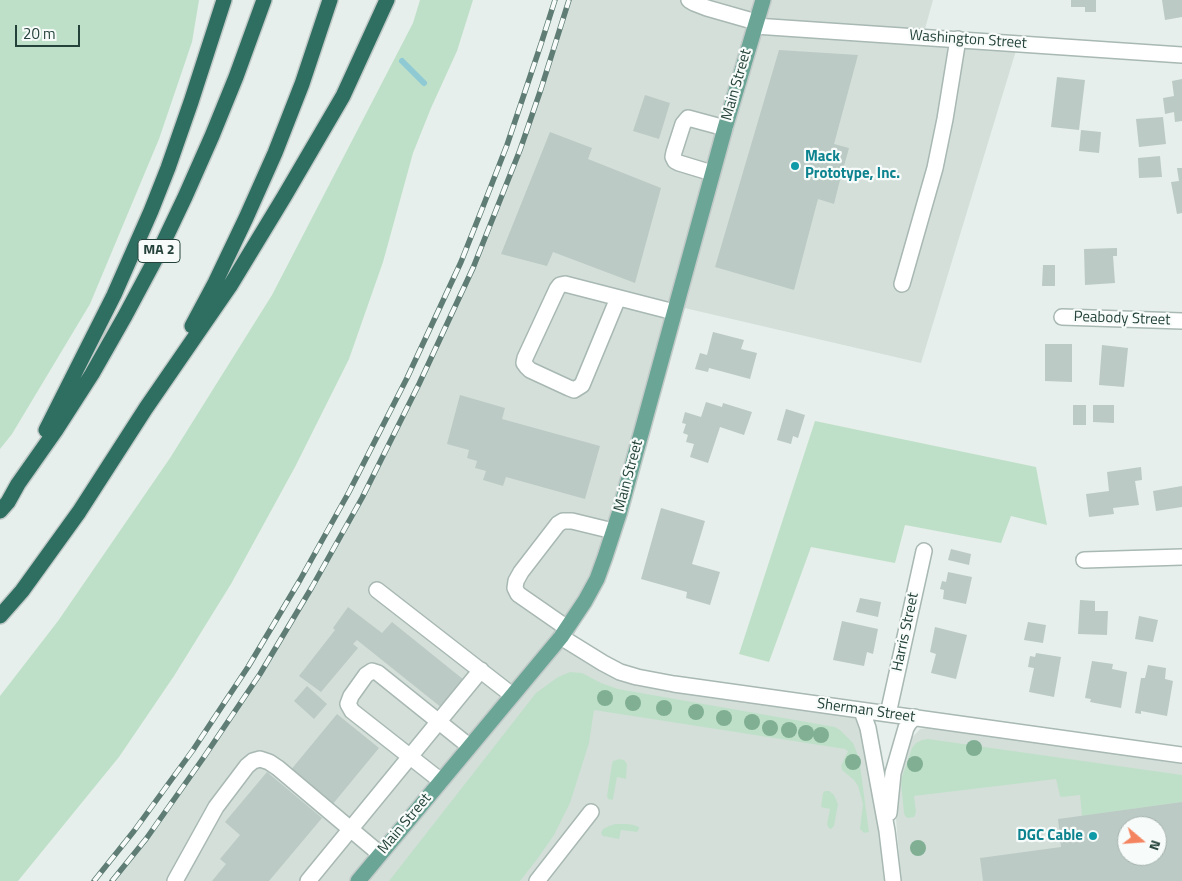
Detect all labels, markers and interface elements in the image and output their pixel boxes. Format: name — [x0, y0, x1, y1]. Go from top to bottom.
scale bar — [18, 15, 82, 47]
text: 20 m — [23, 22, 56, 45]
street label: Washington Street — [909, 27, 1027, 53]
street label: Main Street — [718, 47, 756, 123]
place label: Mack Prototype, Inc. — [805, 148, 900, 183]
marker: Mack Prototype, Inc. — [789, 160, 801, 172]
road number: MA 2 — [138, 240, 180, 262]
street label: Peabody Street — [1073, 308, 1171, 330]
street label: Main Street — [611, 438, 647, 514]
street label: Harris Street — [889, 591, 923, 673]
street label: Sherman Street — [816, 695, 916, 727]
street label: Main Street — [375, 790, 435, 858]
north arrow — [1117, 816, 1167, 866]
place label: DGC Cable — [1017, 827, 1083, 845]
marker: DGC Cable — [1087, 830, 1099, 842]
text: N — [1144, 838, 1167, 853]

